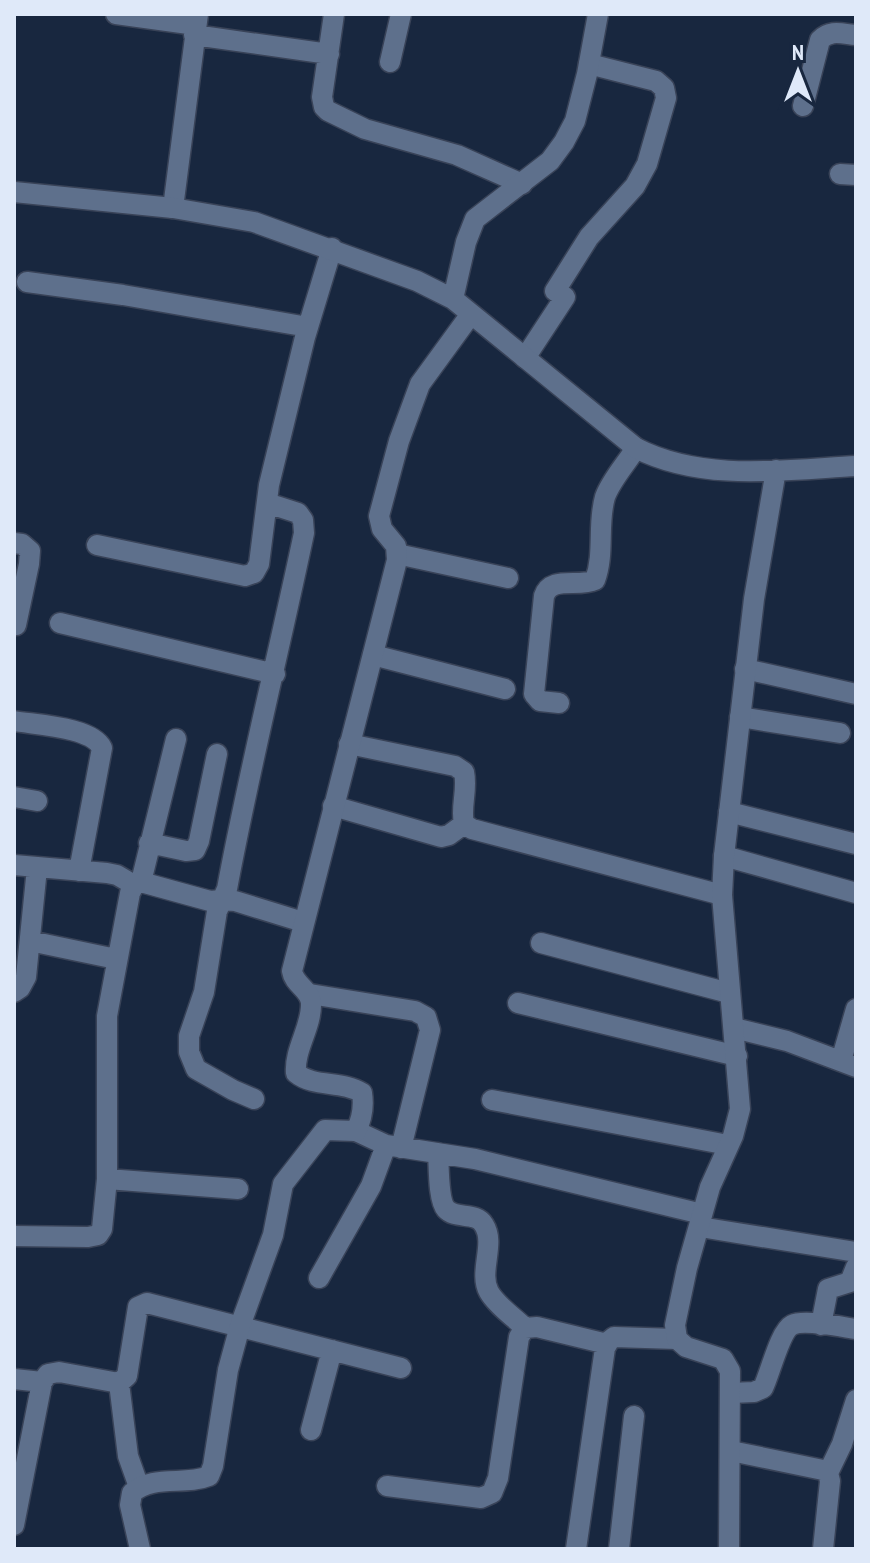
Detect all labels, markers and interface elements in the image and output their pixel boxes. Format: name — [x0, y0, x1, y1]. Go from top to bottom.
north arrow — [758, 32, 838, 112]
text: N — [792, 38, 804, 66]

